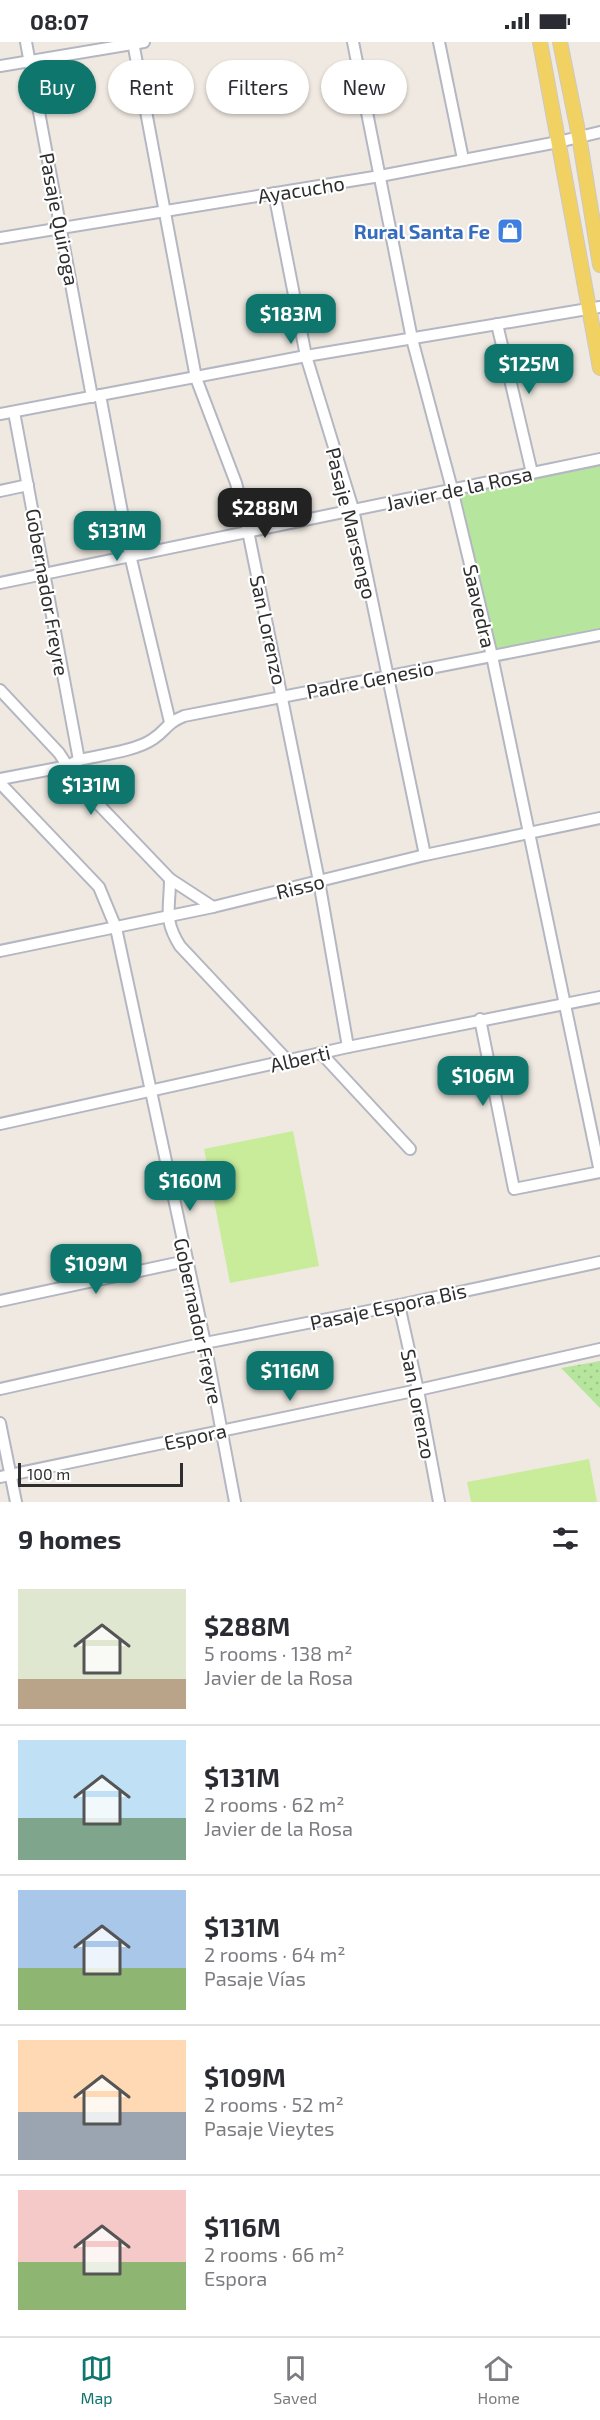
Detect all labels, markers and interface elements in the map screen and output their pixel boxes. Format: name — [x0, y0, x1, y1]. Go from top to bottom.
text: 08:07 — [30, 8, 89, 34]
chip: Buy — [18, 60, 96, 114]
chip: Rent — [108, 60, 194, 114]
chip: Filters — [206, 60, 309, 114]
chip: New — [321, 60, 407, 114]
street label: Pasaje Quiroga — [35, 150, 85, 288]
street label: Ayacucho — [256, 170, 346, 208]
shop icon: Rural Santa Fe — [495, 216, 525, 246]
place label: Rural Santa Fe — [354, 219, 490, 243]
pin: $183M — [249, 294, 333, 345]
text: $183M — [260, 301, 322, 325]
pin: $125M — [487, 344, 571, 395]
text: $125M — [498, 351, 560, 375]
street label: Pasaje Marsengo — [322, 445, 382, 601]
street label: Javier de la Rosa — [384, 461, 534, 515]
pin: $288M — [223, 488, 307, 539]
text: $288M — [232, 495, 298, 519]
street label: Gobernador Freyre — [21, 506, 75, 678]
pin: $131M — [75, 511, 159, 562]
text: $131M — [88, 518, 146, 542]
street label: Saavedra — [459, 562, 501, 650]
street label: San Lorenzo — [246, 573, 292, 687]
street label: Padre Genesio — [304, 655, 436, 703]
pin: $131M — [49, 765, 133, 816]
text: $131M — [62, 772, 120, 796]
street label: Risso — [273, 868, 327, 904]
street label: Alberti — [268, 1039, 332, 1077]
pin: $106M — [441, 1056, 525, 1107]
text: $106M — [452, 1063, 514, 1087]
pin: $160M — [148, 1161, 232, 1212]
text: $160M — [159, 1168, 221, 1192]
street label: Gobernador Freyre — [170, 1236, 228, 1406]
pin: $109M — [54, 1244, 138, 1295]
text: $109M — [65, 1251, 127, 1275]
street label: Pasaje Espora Bis — [308, 1278, 468, 1334]
street label: San Lorenzo — [397, 1347, 441, 1461]
pin: $116M — [248, 1351, 332, 1402]
text: $116M — [261, 1358, 319, 1382]
street label: Espora — [162, 1418, 228, 1454]
scale bar — [18, 1460, 183, 1488]
text: 100 m — [27, 1464, 70, 1483]
icon: filters — [549, 1522, 582, 1555]
text: 9 homes — [18, 1523, 121, 1554]
text: $288M — [204, 1610, 290, 1641]
icon: home — [66, 1613, 138, 1685]
text: 5 rooms · 138 m² — [204, 1641, 352, 1665]
text: Javier de la Rosa — [204, 1665, 353, 1689]
text: $131M — [204, 1761, 280, 1792]
icon: home — [66, 1764, 138, 1836]
text: 2 rooms · 62 m² — [204, 1792, 344, 1816]
text: Javier de la Rosa — [204, 1816, 353, 1840]
text: $131M — [204, 1911, 280, 1942]
icon: home — [66, 1914, 138, 1986]
text: 2 rooms · 64 m² — [204, 1942, 346, 1966]
text: Pasaje Vías — [204, 1966, 306, 1990]
text: $109M — [204, 2061, 286, 2092]
icon: home — [66, 2064, 138, 2136]
text: 2 rooms · 52 m² — [204, 2092, 344, 2116]
text: Pasaje Vieytes — [204, 2116, 334, 2140]
text: $116M — [204, 2211, 281, 2242]
icon: home — [66, 2214, 138, 2286]
text: 2 rooms · 66 m² — [204, 2242, 345, 2266]
text: Espora — [204, 2266, 267, 2290]
tab: Map — [80, 2352, 113, 2407]
tab: Saved — [273, 2352, 317, 2407]
tab: Home — [477, 2352, 520, 2407]

